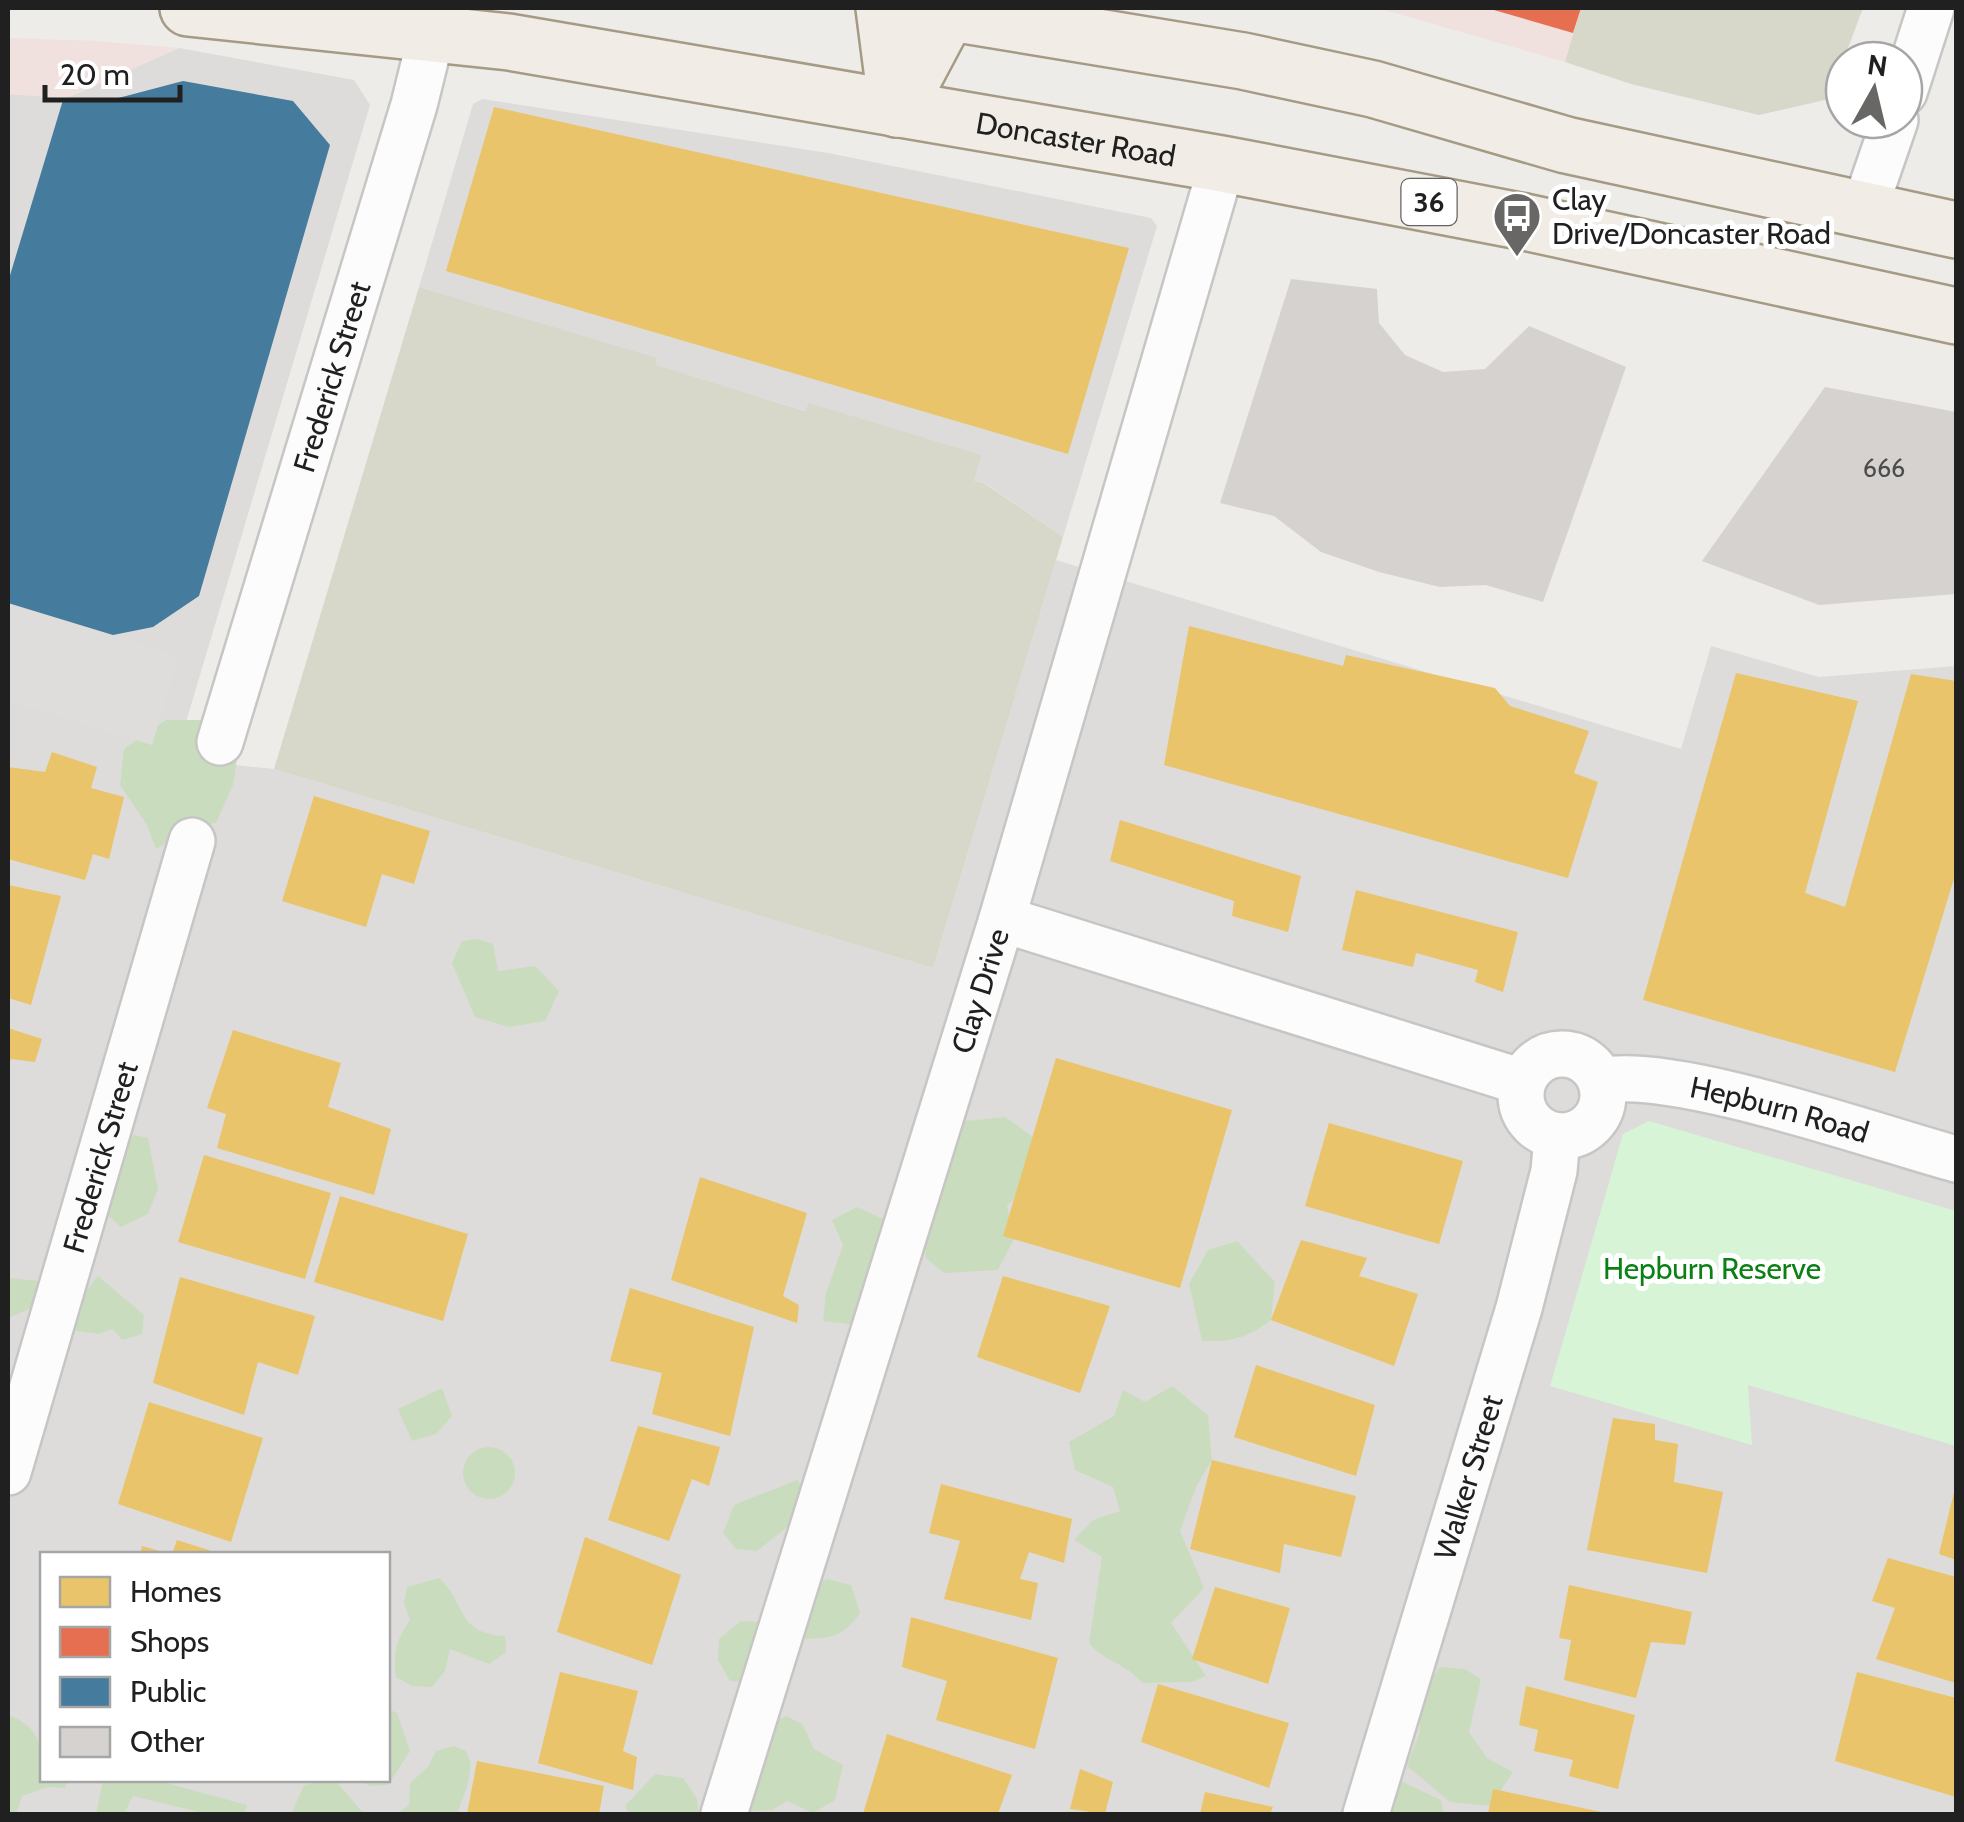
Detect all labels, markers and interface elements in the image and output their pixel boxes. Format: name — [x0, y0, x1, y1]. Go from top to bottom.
scale bar — [45, 40, 180, 102]
north arrow — [1824, 40, 1924, 140]
text: N — [1865, 47, 1890, 83]
text: 20 m — [60, 56, 130, 93]
street label: Doncaster Road — [973, 104, 1179, 174]
road number: 36 — [1402, 179, 1456, 225]
place label: Clay Drive/Doncaster Road — [1552, 181, 1831, 252]
bus stop icon: Clay Drive/Doncaster Road — [1491, 190, 1543, 258]
street label: Frederick Street — [285, 277, 378, 477]
house number: 666 — [1863, 453, 1905, 483]
street label: Clay Drive — [943, 924, 1016, 1058]
street label: Frederick Street — [54, 1057, 145, 1257]
street label: Hepburn Road — [1687, 1068, 1873, 1151]
park label: Hepburn Reserve — [1603, 1250, 1821, 1287]
street label: Walker Street — [1426, 1390, 1510, 1564]
legend — [40, 1552, 390, 1782]
text: Homes — [130, 1573, 221, 1610]
text: Shops — [130, 1623, 209, 1660]
text: Public — [130, 1673, 206, 1710]
text: Other — [130, 1723, 205, 1760]

